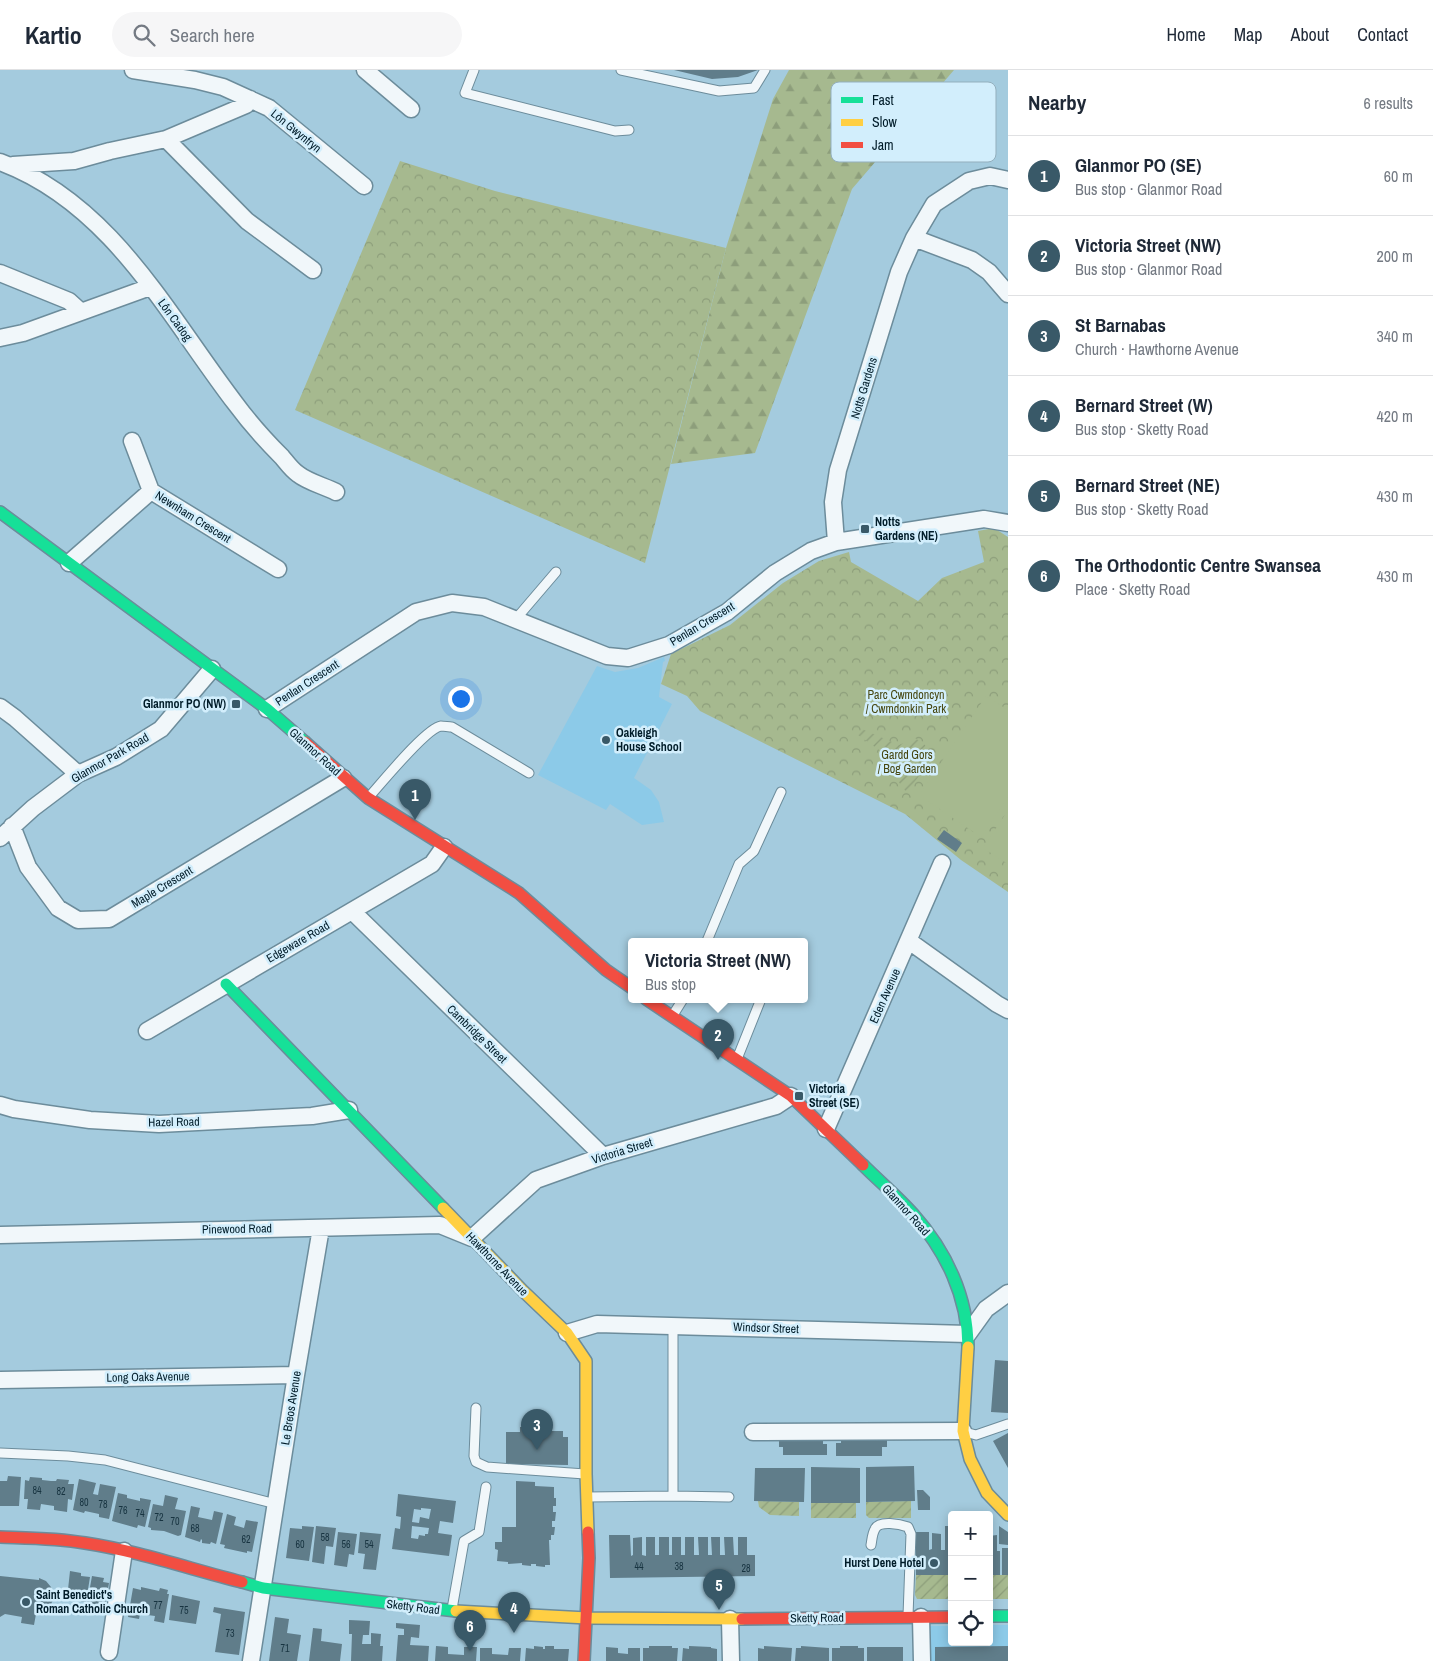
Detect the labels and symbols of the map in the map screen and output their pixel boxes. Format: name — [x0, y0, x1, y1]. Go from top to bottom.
legend — [831, 82, 996, 162]
text: Fast — [872, 91, 894, 109]
street label: Lôn Gwynfryn — [267, 106, 325, 156]
text: Slow — [872, 113, 898, 131]
text: Jam — [872, 136, 894, 154]
street label: Lôn Cadog — [154, 296, 196, 345]
street label: Notts Gardens — [847, 355, 881, 421]
street label: Newnham Crescent — [152, 487, 234, 547]
place label: Notts Gardens (NE) — [875, 514, 938, 544]
marker: Notts Gardens (NE) — [859, 523, 871, 535]
street label: Penlan Crescent — [667, 598, 738, 650]
street label: Penlan Crescent — [272, 656, 342, 710]
your location — [448, 686, 474, 712]
park label: Parc Cwmdoncyn / Cwmdonkin Park — [866, 687, 946, 717]
place label: Glanmor PO (NW) — [143, 696, 226, 712]
marker: Glanmor PO (NW) — [230, 698, 242, 710]
street label: Glanmor Road — [286, 725, 344, 779]
place label: Oakleigh House School — [616, 725, 682, 755]
street label: Glanmor Park Road — [68, 729, 152, 787]
marker: Oakleigh House School — [600, 734, 612, 746]
park label: Gardd Gors / Bog Garden — [878, 747, 936, 777]
pin: 1 — [399, 779, 431, 820]
street label: Maple Crescent — [128, 862, 196, 912]
street label: Edgeware Road — [263, 917, 333, 967]
street label: Eden Avenue — [866, 966, 904, 1026]
street label: Cambridge Street — [444, 1001, 511, 1067]
pin: 2 — [702, 1019, 734, 1060]
place label: Victoria Street (SE) — [809, 1081, 859, 1111]
marker: Victoria Street (SE) — [793, 1090, 805, 1102]
street label: Hazel Road — [148, 1114, 200, 1130]
street label: Victoria Street — [590, 1134, 655, 1168]
street label: Glanmor Road — [879, 1181, 933, 1239]
street label: Pinewood Road — [202, 1220, 272, 1238]
street label: Hawthorne Avenue — [462, 1229, 532, 1299]
street label: Windsor Street — [733, 1319, 799, 1337]
street label: Long Oaks Avenue — [106, 1368, 190, 1386]
street label: Le Breos Avenue — [277, 1370, 305, 1446]
pin: 3 — [521, 1409, 553, 1450]
house number: 84 — [32, 1484, 42, 1497]
house number: 82 — [56, 1485, 66, 1498]
house number: 80 — [79, 1496, 89, 1509]
house number: 78 — [98, 1498, 108, 1511]
house number: 76 — [118, 1504, 128, 1517]
house number: 74 — [135, 1507, 145, 1520]
house number: 72 — [154, 1511, 164, 1524]
house number: 70 — [170, 1515, 180, 1528]
house number: 68 — [190, 1522, 200, 1535]
house number: 58 — [320, 1531, 330, 1544]
house number: 62 — [241, 1533, 251, 1546]
house number: 60 — [295, 1538, 305, 1551]
house number: 56 — [341, 1538, 351, 1551]
house number: 54 — [364, 1538, 374, 1551]
place label: Hurst Dene Hotel — [844, 1555, 924, 1571]
marker: Hurst Dene Hotel — [928, 1557, 940, 1569]
house number: 44 — [634, 1560, 644, 1573]
house number: 38 — [674, 1560, 684, 1573]
house number: 28 — [741, 1562, 751, 1575]
pin: 5 — [703, 1569, 735, 1610]
place label: Saint Benedict's Roman Catholic Church — [36, 1587, 148, 1617]
pin: 4 — [498, 1592, 530, 1633]
marker: Saint Benedict's Roman Catholic Church — [20, 1596, 32, 1608]
street label: Sketty Road — [385, 1596, 441, 1618]
house number: 77 — [153, 1599, 163, 1612]
house number: 75 — [179, 1604, 189, 1617]
pin: 6 — [454, 1610, 486, 1651]
street label: Sketty Road — [790, 1610, 844, 1626]
house number: 73 — [225, 1627, 235, 1640]
house number: 71 — [280, 1642, 290, 1655]

